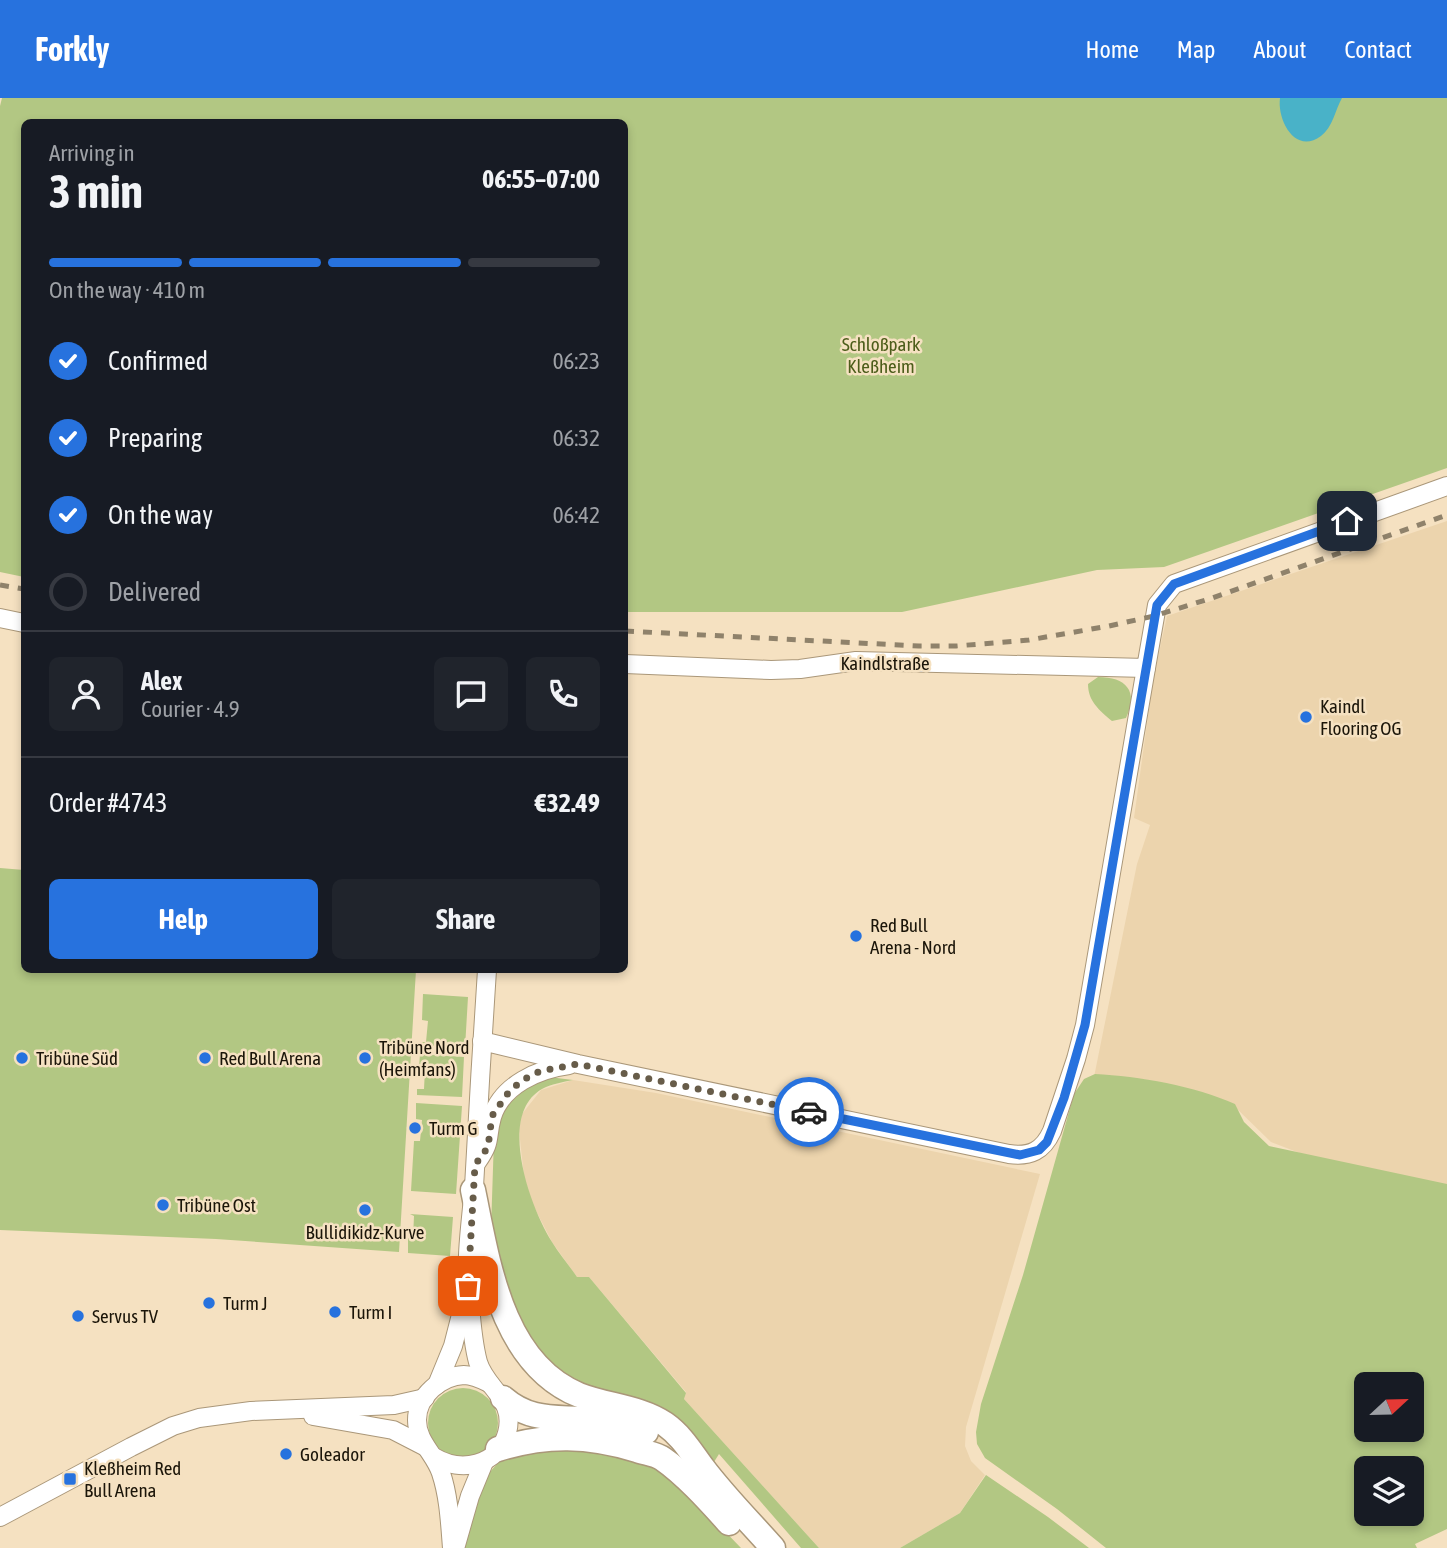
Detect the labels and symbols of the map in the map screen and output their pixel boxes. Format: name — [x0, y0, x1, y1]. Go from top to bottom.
park label: Schloßpark Kleßheim — [842, 333, 921, 377]
pin — [1317, 491, 1377, 551]
street label: Kaindlstraße — [840, 652, 930, 674]
place label: Kaindl Flooring OG — [1320, 695, 1402, 739]
marker: Kaindl Flooring OG — [1298, 709, 1314, 725]
place label: Red Bull Arena - Nord — [870, 914, 956, 958]
marker: Red Bull Arena - Nord — [848, 928, 864, 944]
place label: Tribüne Nord (Heimfans) — [379, 1036, 470, 1080]
place label: Tribüne Süd — [36, 1047, 118, 1069]
place label: Red Bull Arena — [219, 1047, 321, 1069]
marker: Tribüne Süd — [14, 1050, 30, 1066]
marker: Red Bull Arena — [197, 1050, 213, 1066]
marker: Tribüne Nord (Heimfans) — [357, 1050, 373, 1066]
courier — [774, 1077, 844, 1147]
place label: Turm G — [429, 1117, 478, 1139]
marker: Turm G — [407, 1120, 423, 1136]
place label: Tribüne Ost — [177, 1194, 256, 1216]
marker: Tribüne Ost — [155, 1197, 171, 1213]
marker: Bullidikidz-Kurve — [357, 1202, 373, 1218]
place label: Bullidikidz-Kurve — [306, 1221, 424, 1243]
pin — [438, 1256, 498, 1316]
place label: Turm J — [223, 1292, 268, 1314]
marker: Turm J — [201, 1295, 217, 1311]
place label: Turm I — [349, 1301, 392, 1323]
marker: Turm I — [327, 1304, 343, 1320]
place label: Servus TV — [92, 1305, 159, 1327]
marker: Servus TV — [70, 1308, 86, 1324]
north arrow — [1354, 1372, 1424, 1442]
place label: Goleador — [300, 1443, 365, 1465]
marker: Goleador — [278, 1446, 294, 1462]
place label: Kleßheim Red Bull Arena — [84, 1457, 181, 1501]
marker: Kleßheim Red Bull Arena — [62, 1471, 78, 1487]

